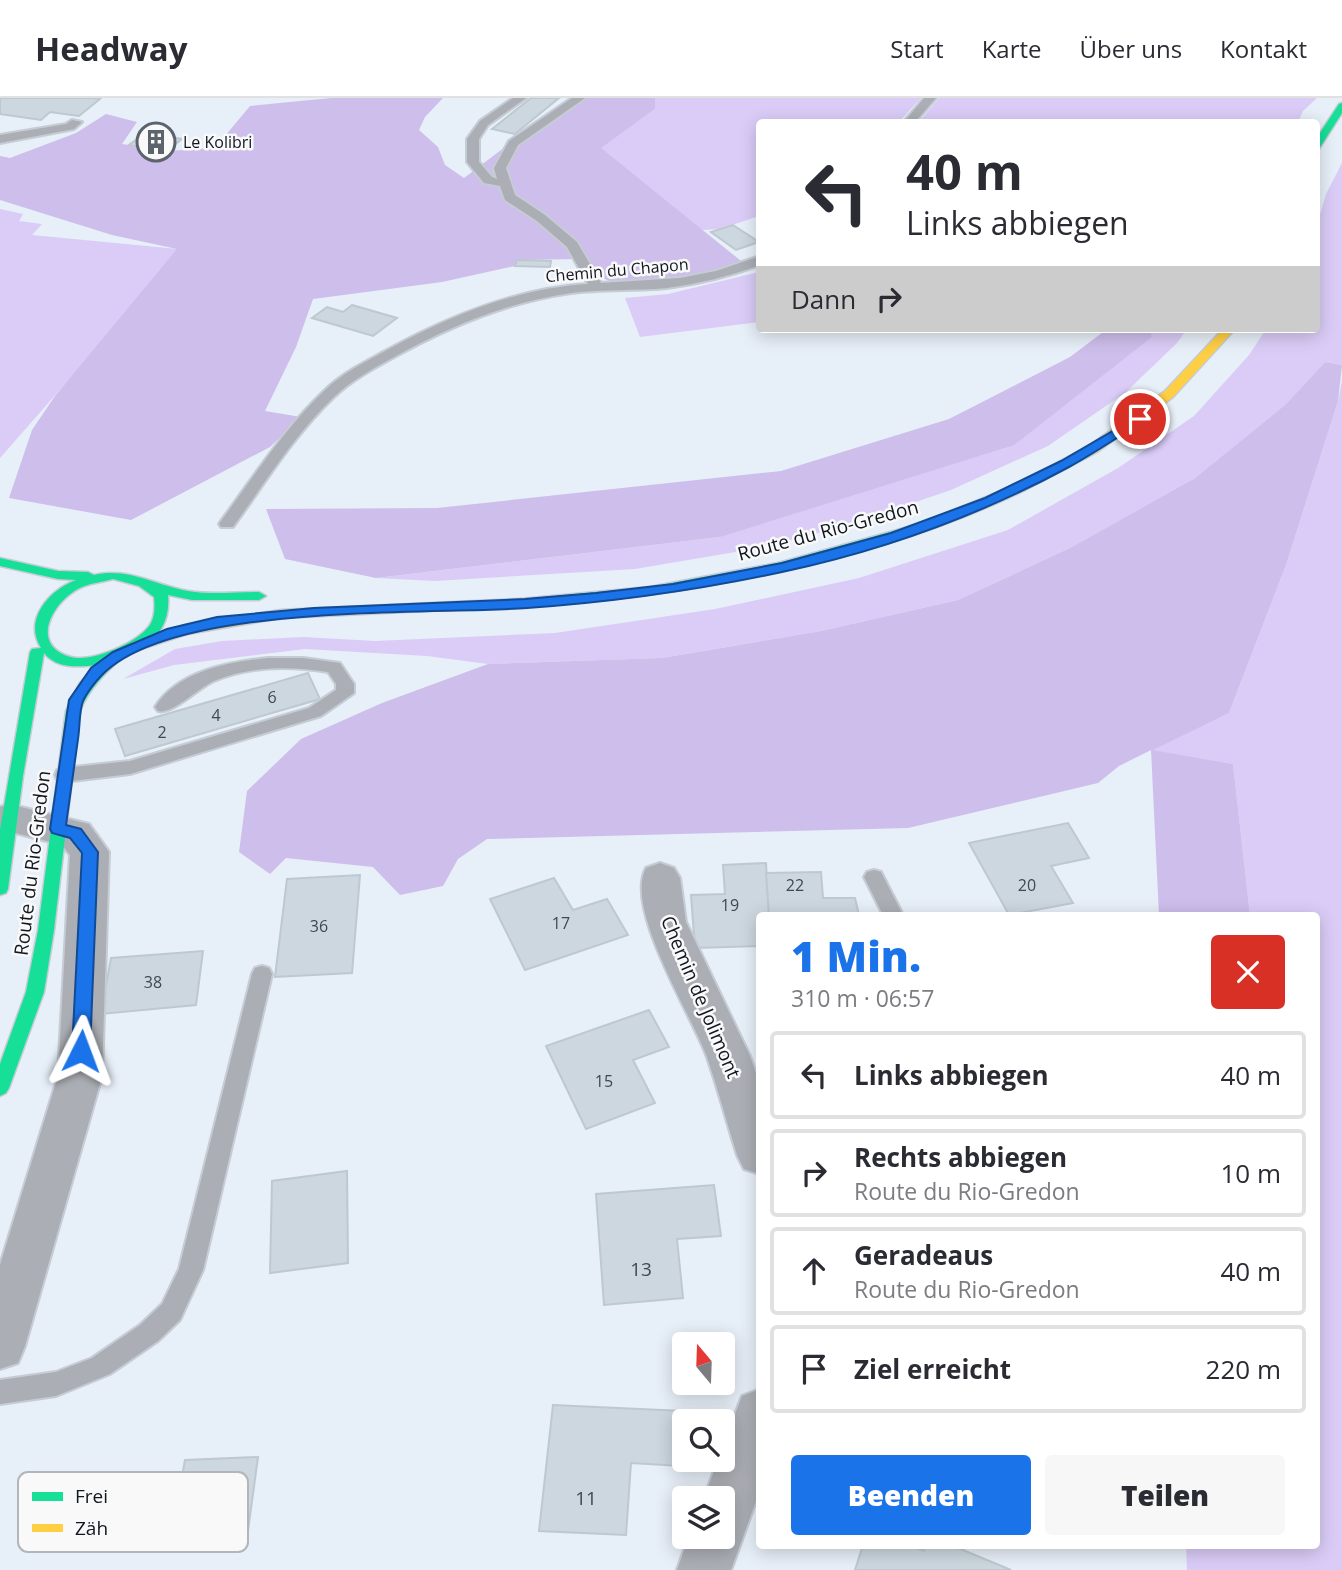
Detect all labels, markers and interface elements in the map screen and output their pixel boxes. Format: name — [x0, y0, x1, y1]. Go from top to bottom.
text: Headway — [35, 26, 188, 71]
text: Start — [890, 32, 944, 65]
text: Karte — [982, 32, 1042, 65]
text: Über uns — [1080, 32, 1182, 65]
text: Kontakt — [1220, 32, 1307, 65]
building icon: Le Kolibri — [135, 121, 177, 163]
place label: Le Kolibri — [183, 131, 252, 153]
text: 40 m — [906, 138, 1023, 204]
icon: left — [791, 147, 882, 238]
text: Links abbiegen — [906, 201, 1129, 244]
street label: Chemin du Chapon — [545, 253, 689, 287]
icon: right — [870, 280, 908, 318]
text: Dann — [791, 281, 856, 317]
pin — [1110, 389, 1170, 449]
icon: arrive — [1121, 400, 1159, 438]
street label: Route du Rio-Gredon — [735, 493, 921, 567]
house number: 6 — [267, 686, 277, 708]
house number: 4 — [211, 704, 221, 726]
house number: 2 — [157, 721, 167, 743]
street label: Route du Rio-Gredon — [8, 769, 56, 957]
house number: 22 — [786, 874, 804, 896]
house number: 20 — [1018, 874, 1036, 896]
house number: 19 — [721, 894, 739, 916]
house number: 17 — [552, 912, 570, 934]
street label: Chemin de Jolimont — [655, 912, 747, 1082]
house number: 36 — [310, 915, 328, 937]
text: 1 Min. — [791, 927, 921, 984]
button: close — [1211, 935, 1285, 1009]
house number: 38 — [144, 971, 162, 993]
text: 310 m · 06:57 — [791, 982, 934, 1014]
position arrow — [44, 1014, 118, 1088]
icon: left — [795, 1056, 833, 1094]
text: Links abbiegen — [854, 1057, 1049, 1093]
text: 40 m — [1220, 1057, 1281, 1093]
house number: 15 — [595, 1070, 613, 1092]
text: Rechts abbiegen — [854, 1139, 1067, 1175]
icon: right — [795, 1154, 833, 1192]
text: 10 m — [1220, 1155, 1281, 1191]
text: Route du Rio-Gredon — [854, 1175, 1080, 1207]
text: Geradeaus — [854, 1237, 993, 1273]
icon: ahead — [795, 1252, 833, 1290]
text: 40 m — [1220, 1253, 1281, 1289]
house number: 13 — [630, 1256, 652, 1282]
text: Route du Rio-Gredon — [854, 1273, 1080, 1305]
north arrow — [672, 1332, 735, 1395]
map controls — [672, 1332, 735, 1549]
icon: arrive — [795, 1350, 833, 1388]
text: Ziel erreicht — [854, 1351, 1011, 1387]
text: 220 m — [1206, 1351, 1281, 1387]
button: search — [672, 1409, 735, 1472]
button: Beenden — [791, 1455, 1031, 1535]
button: Teilen — [1045, 1455, 1285, 1535]
legend — [18, 1472, 248, 1552]
text: Frei — [75, 1483, 108, 1509]
house number: 11 — [575, 1485, 597, 1511]
button: layers — [672, 1486, 735, 1549]
text: Zäh — [75, 1515, 108, 1541]

